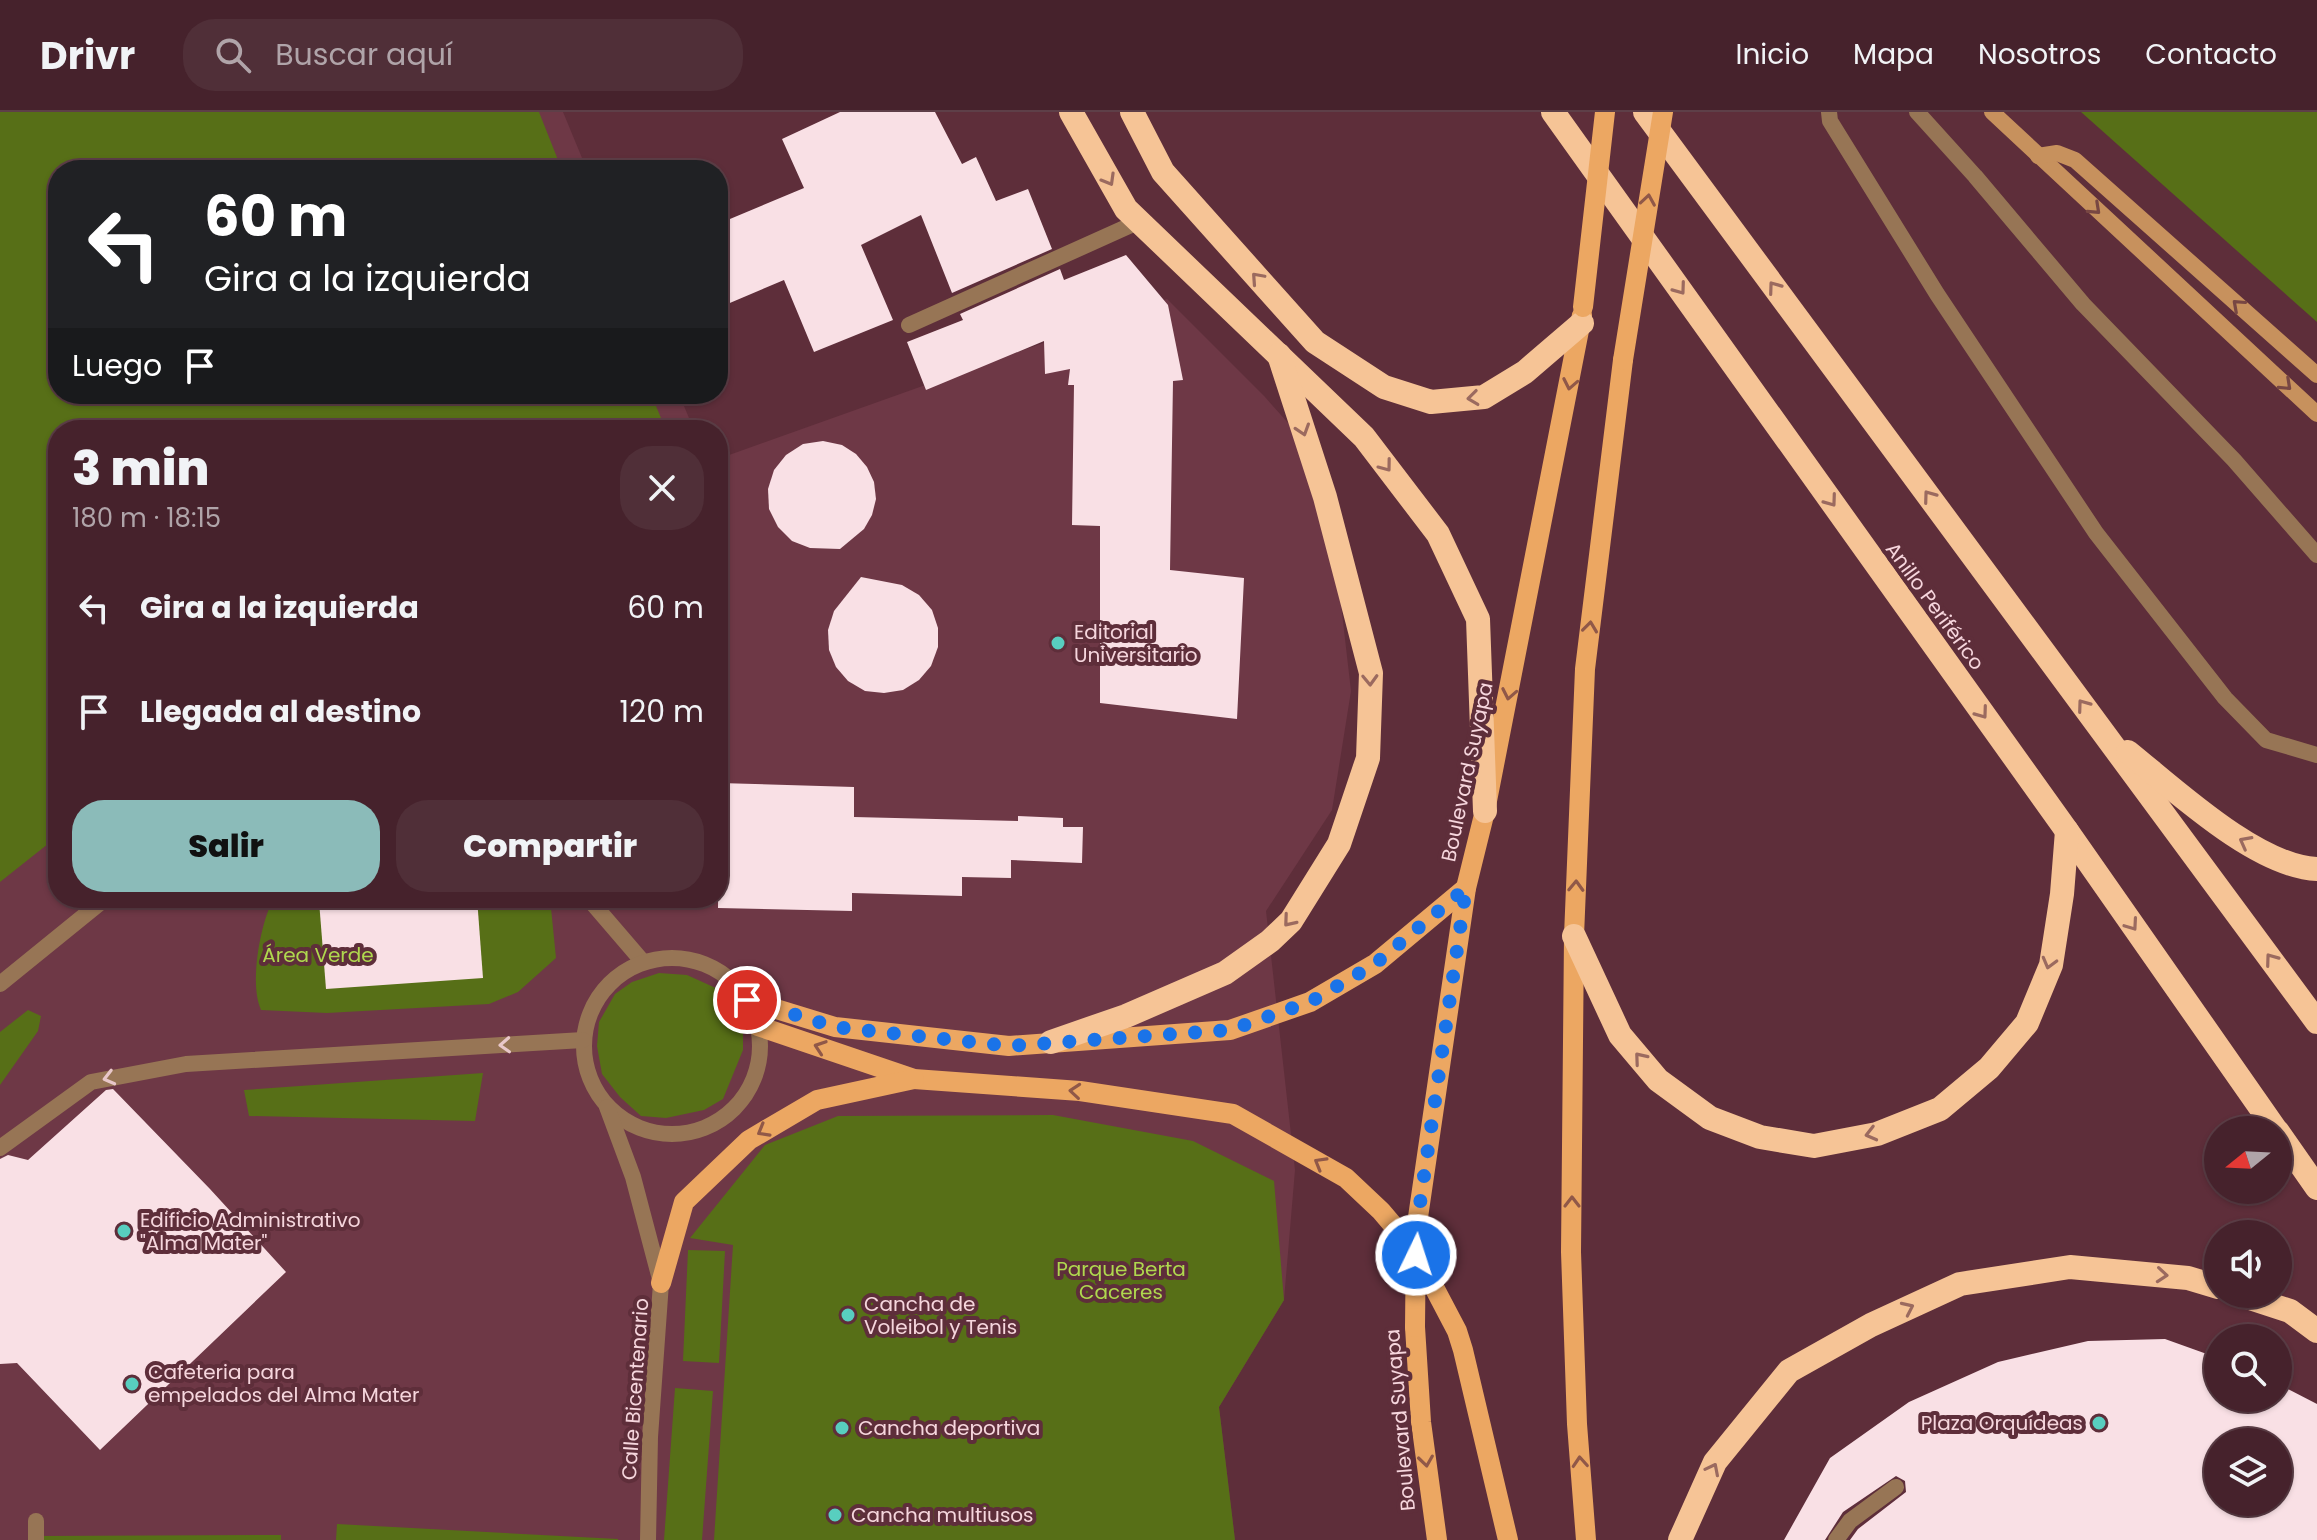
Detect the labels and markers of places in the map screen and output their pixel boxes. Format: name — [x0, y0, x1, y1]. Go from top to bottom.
place label: Editorial Universitario — [1074, 618, 1198, 669]
marker: Editorial Universitario — [1049, 634, 1067, 652]
pin — [713, 966, 781, 1034]
place label: Edificio Administrativo "Alma Mater" — [140, 1206, 361, 1257]
marker: Edificio Administrativo "Alma Mater" — [115, 1222, 133, 1240]
place label: Cancha de Voleibol y Tenis — [864, 1290, 1017, 1341]
marker: Cancha de Voleibol y Tenis — [839, 1306, 857, 1324]
place label: Cafeteria para empelados del Alma Mater — [148, 1358, 419, 1409]
marker: Cafeteria para empelados del Alma Mater — [123, 1375, 141, 1393]
place label: Plaza Orquídeas — [1921, 1409, 2083, 1437]
place label: Cancha deportiva — [858, 1414, 1040, 1442]
marker: Plaza Orquídeas — [2090, 1414, 2108, 1432]
marker: Cancha deportiva — [833, 1419, 851, 1437]
place label: Cancha multiusos — [851, 1501, 1034, 1529]
marker: Cancha multiusos — [826, 1506, 844, 1524]

